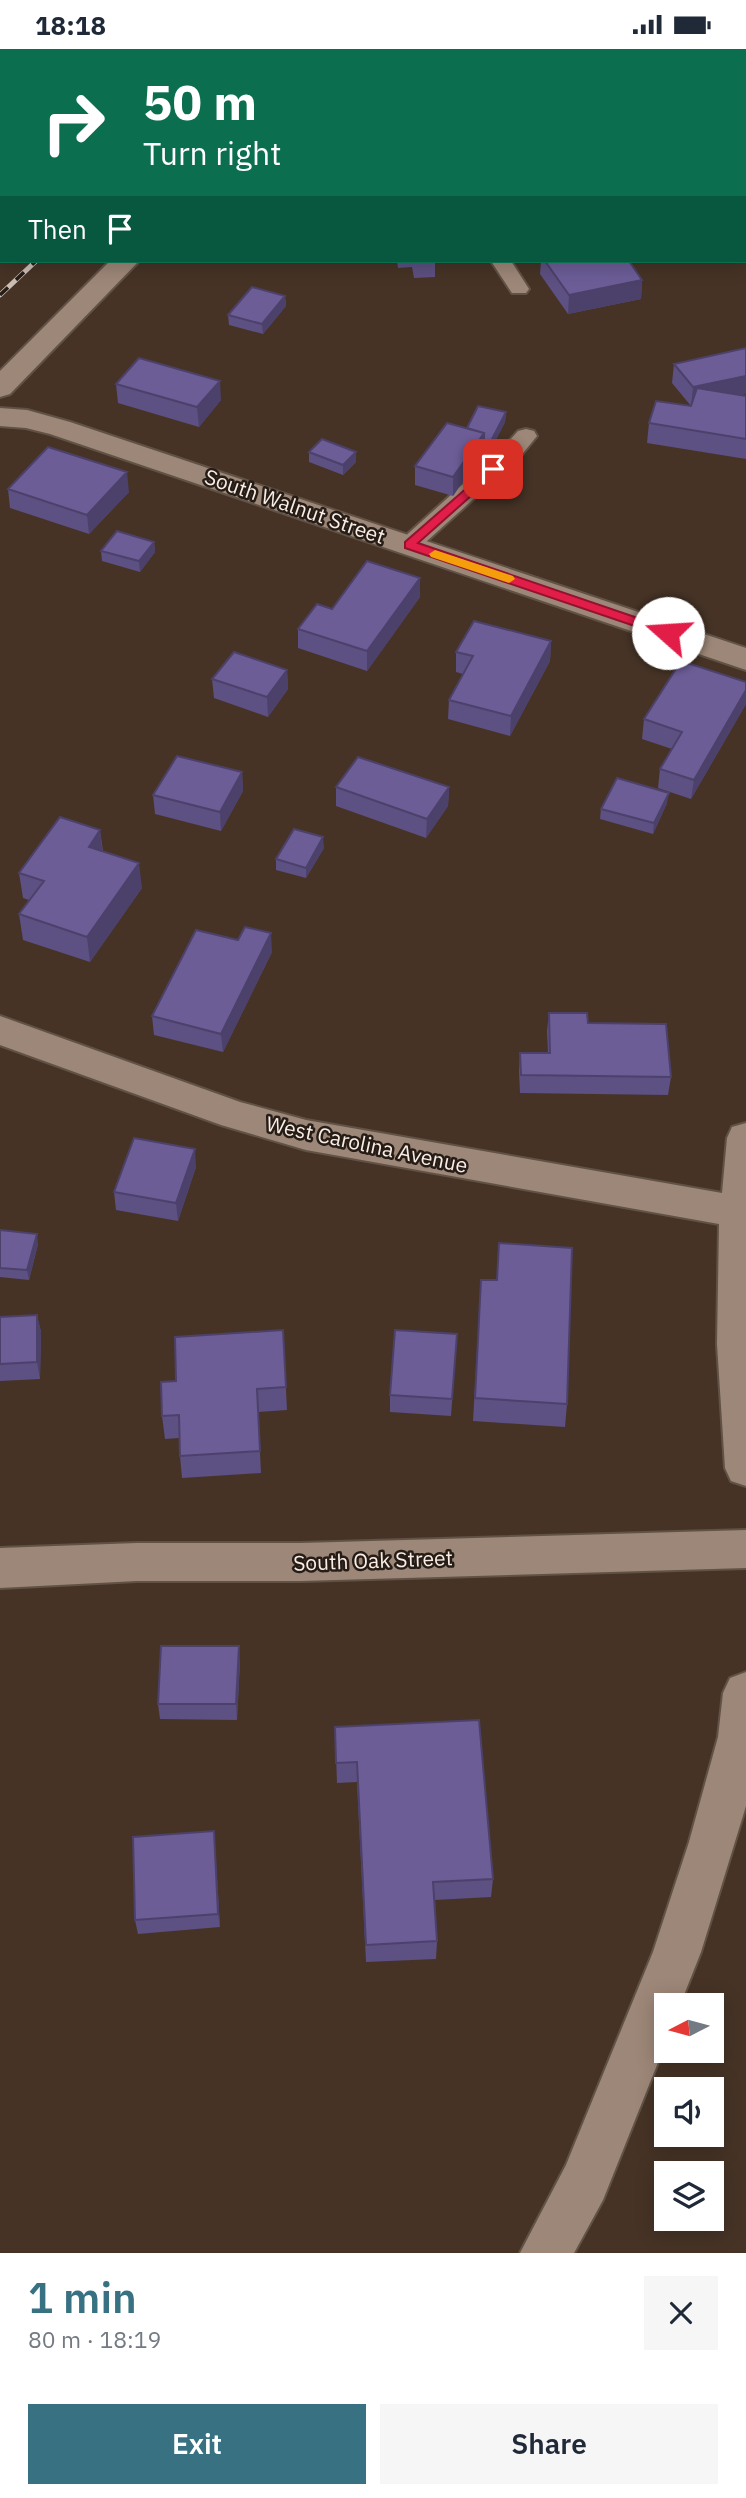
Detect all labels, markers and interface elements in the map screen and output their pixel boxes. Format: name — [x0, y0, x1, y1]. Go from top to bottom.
text: 18:18 — [35, 8, 106, 42]
text: 50 m — [143, 70, 257, 133]
icon: right — [28, 77, 119, 168]
text: Turn right — [143, 132, 281, 174]
icon: arrive — [101, 210, 139, 248]
text: Then — [28, 212, 87, 246]
pin — [463, 439, 523, 499]
icon: arrive — [474, 450, 512, 488]
street label: South Walnut Street — [201, 462, 389, 550]
position arrow — [631, 596, 705, 670]
street label: West Carolina Avenue — [264, 1109, 470, 1179]
street label: South Oak Street — [293, 1543, 453, 1577]
north arrow — [654, 1993, 724, 2063]
map controls — [654, 1993, 724, 2231]
button: sound — [654, 2077, 724, 2147]
button: layers — [654, 2161, 724, 2231]
text: 1 min — [28, 2270, 137, 2325]
button: close — [644, 2276, 718, 2350]
text: 80 m · 18:19 — [28, 2324, 161, 2354]
button: Exit — [28, 2404, 366, 2484]
button: Share — [380, 2404, 718, 2484]

